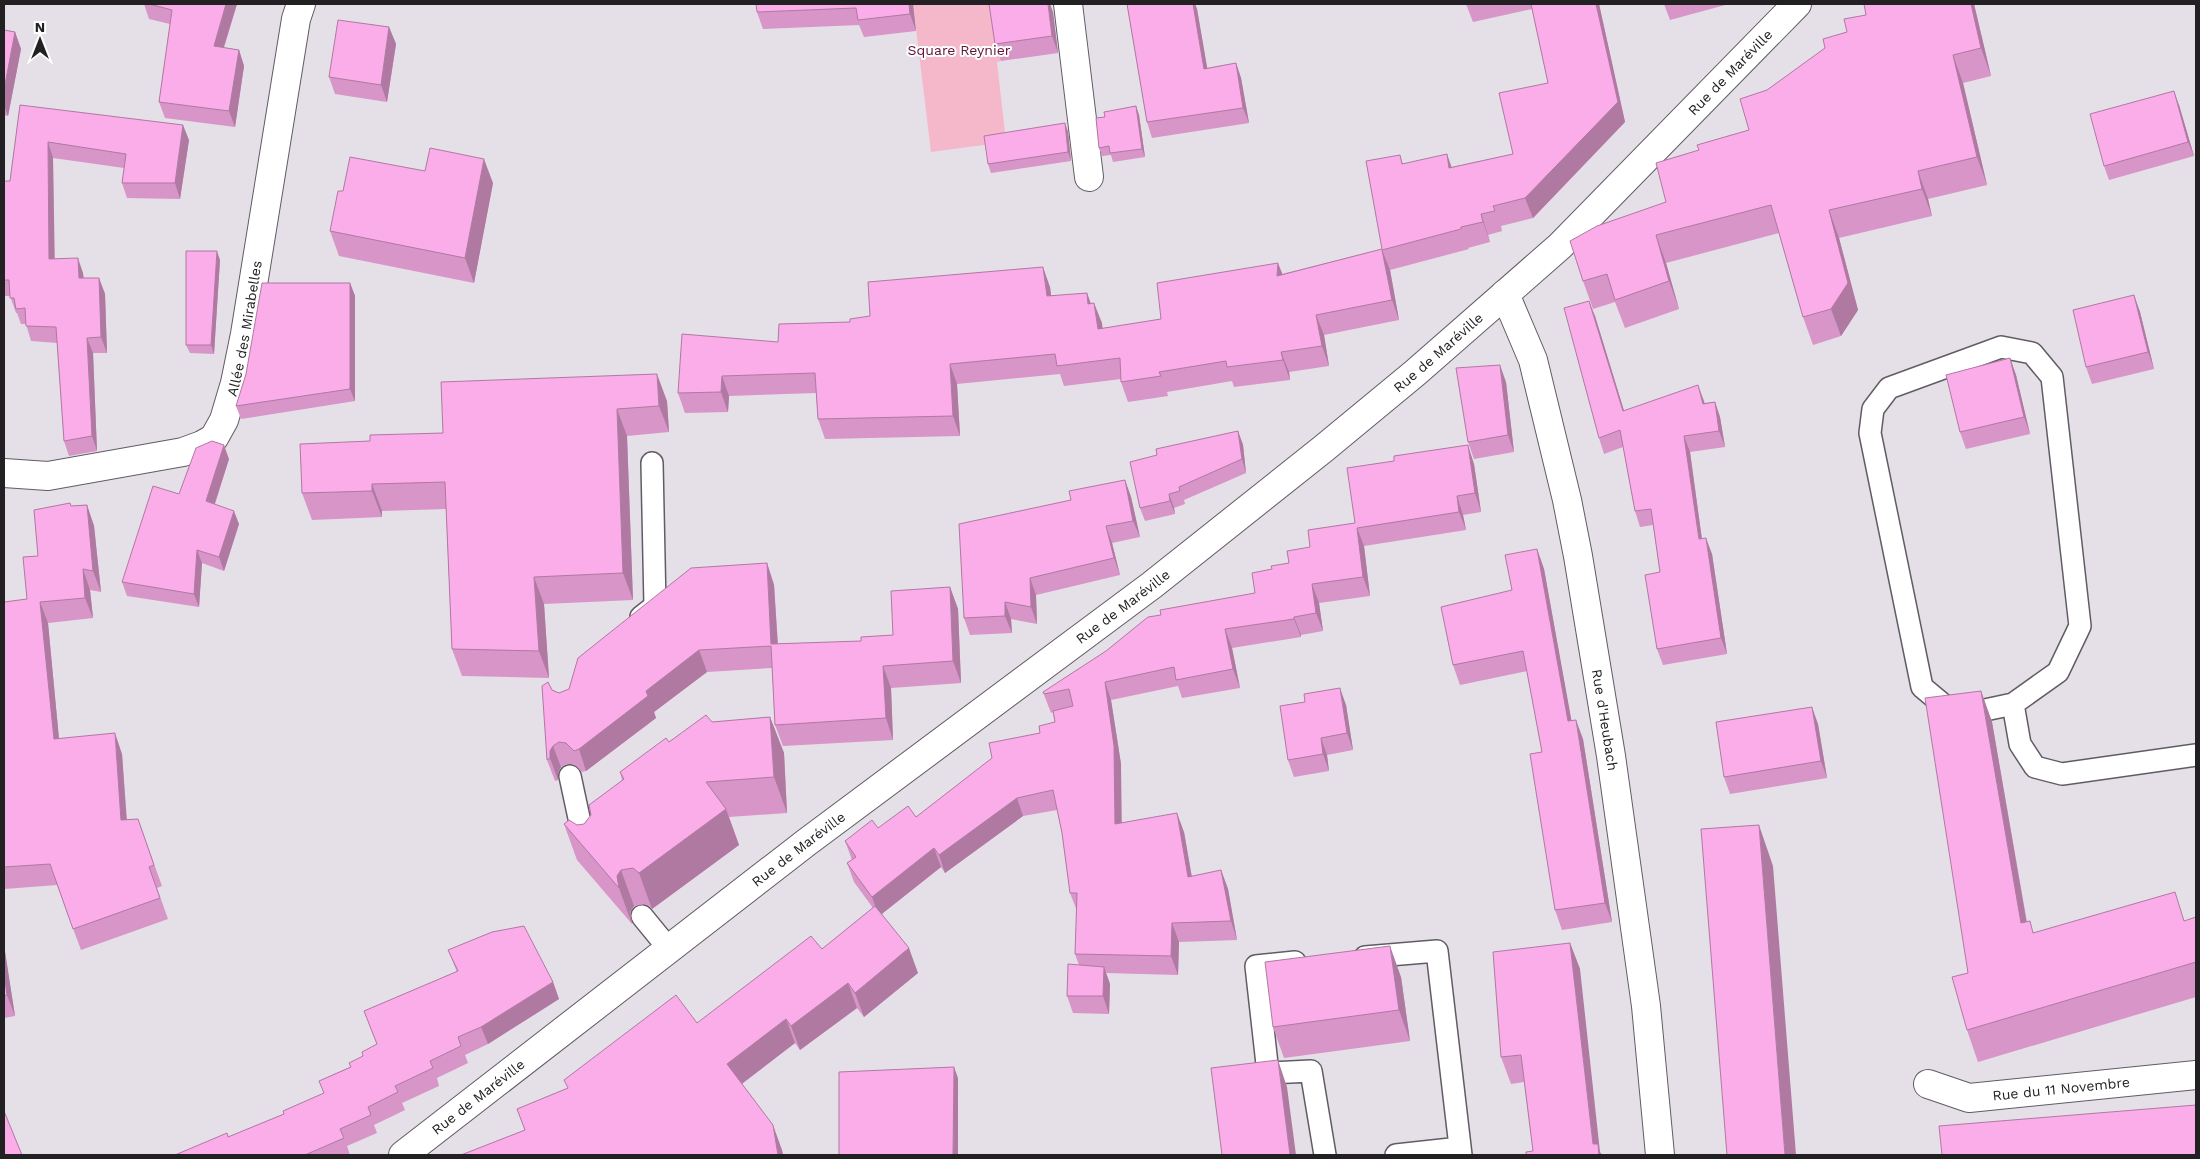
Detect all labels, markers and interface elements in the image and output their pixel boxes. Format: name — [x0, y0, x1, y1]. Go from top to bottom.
north arrow — [15, 15, 65, 65]
text: N — [35, 19, 45, 35]
street label: Rue de Maréville — [1685, 26, 1775, 118]
park label: Square Reynier — [908, 42, 1011, 58]
street label: Allée des Mirabelles — [223, 259, 265, 398]
street label: Rue de Maréville — [1390, 309, 1486, 396]
street label: Rue de Maréville — [1073, 566, 1173, 647]
street label: Rue d'Heubach — [1589, 668, 1621, 772]
street label: Rue de Maréville — [749, 808, 848, 890]
street label: Rue de Maréville — [428, 1056, 528, 1138]
street label: Rue du 11 Novembre — [1992, 1074, 2131, 1104]

